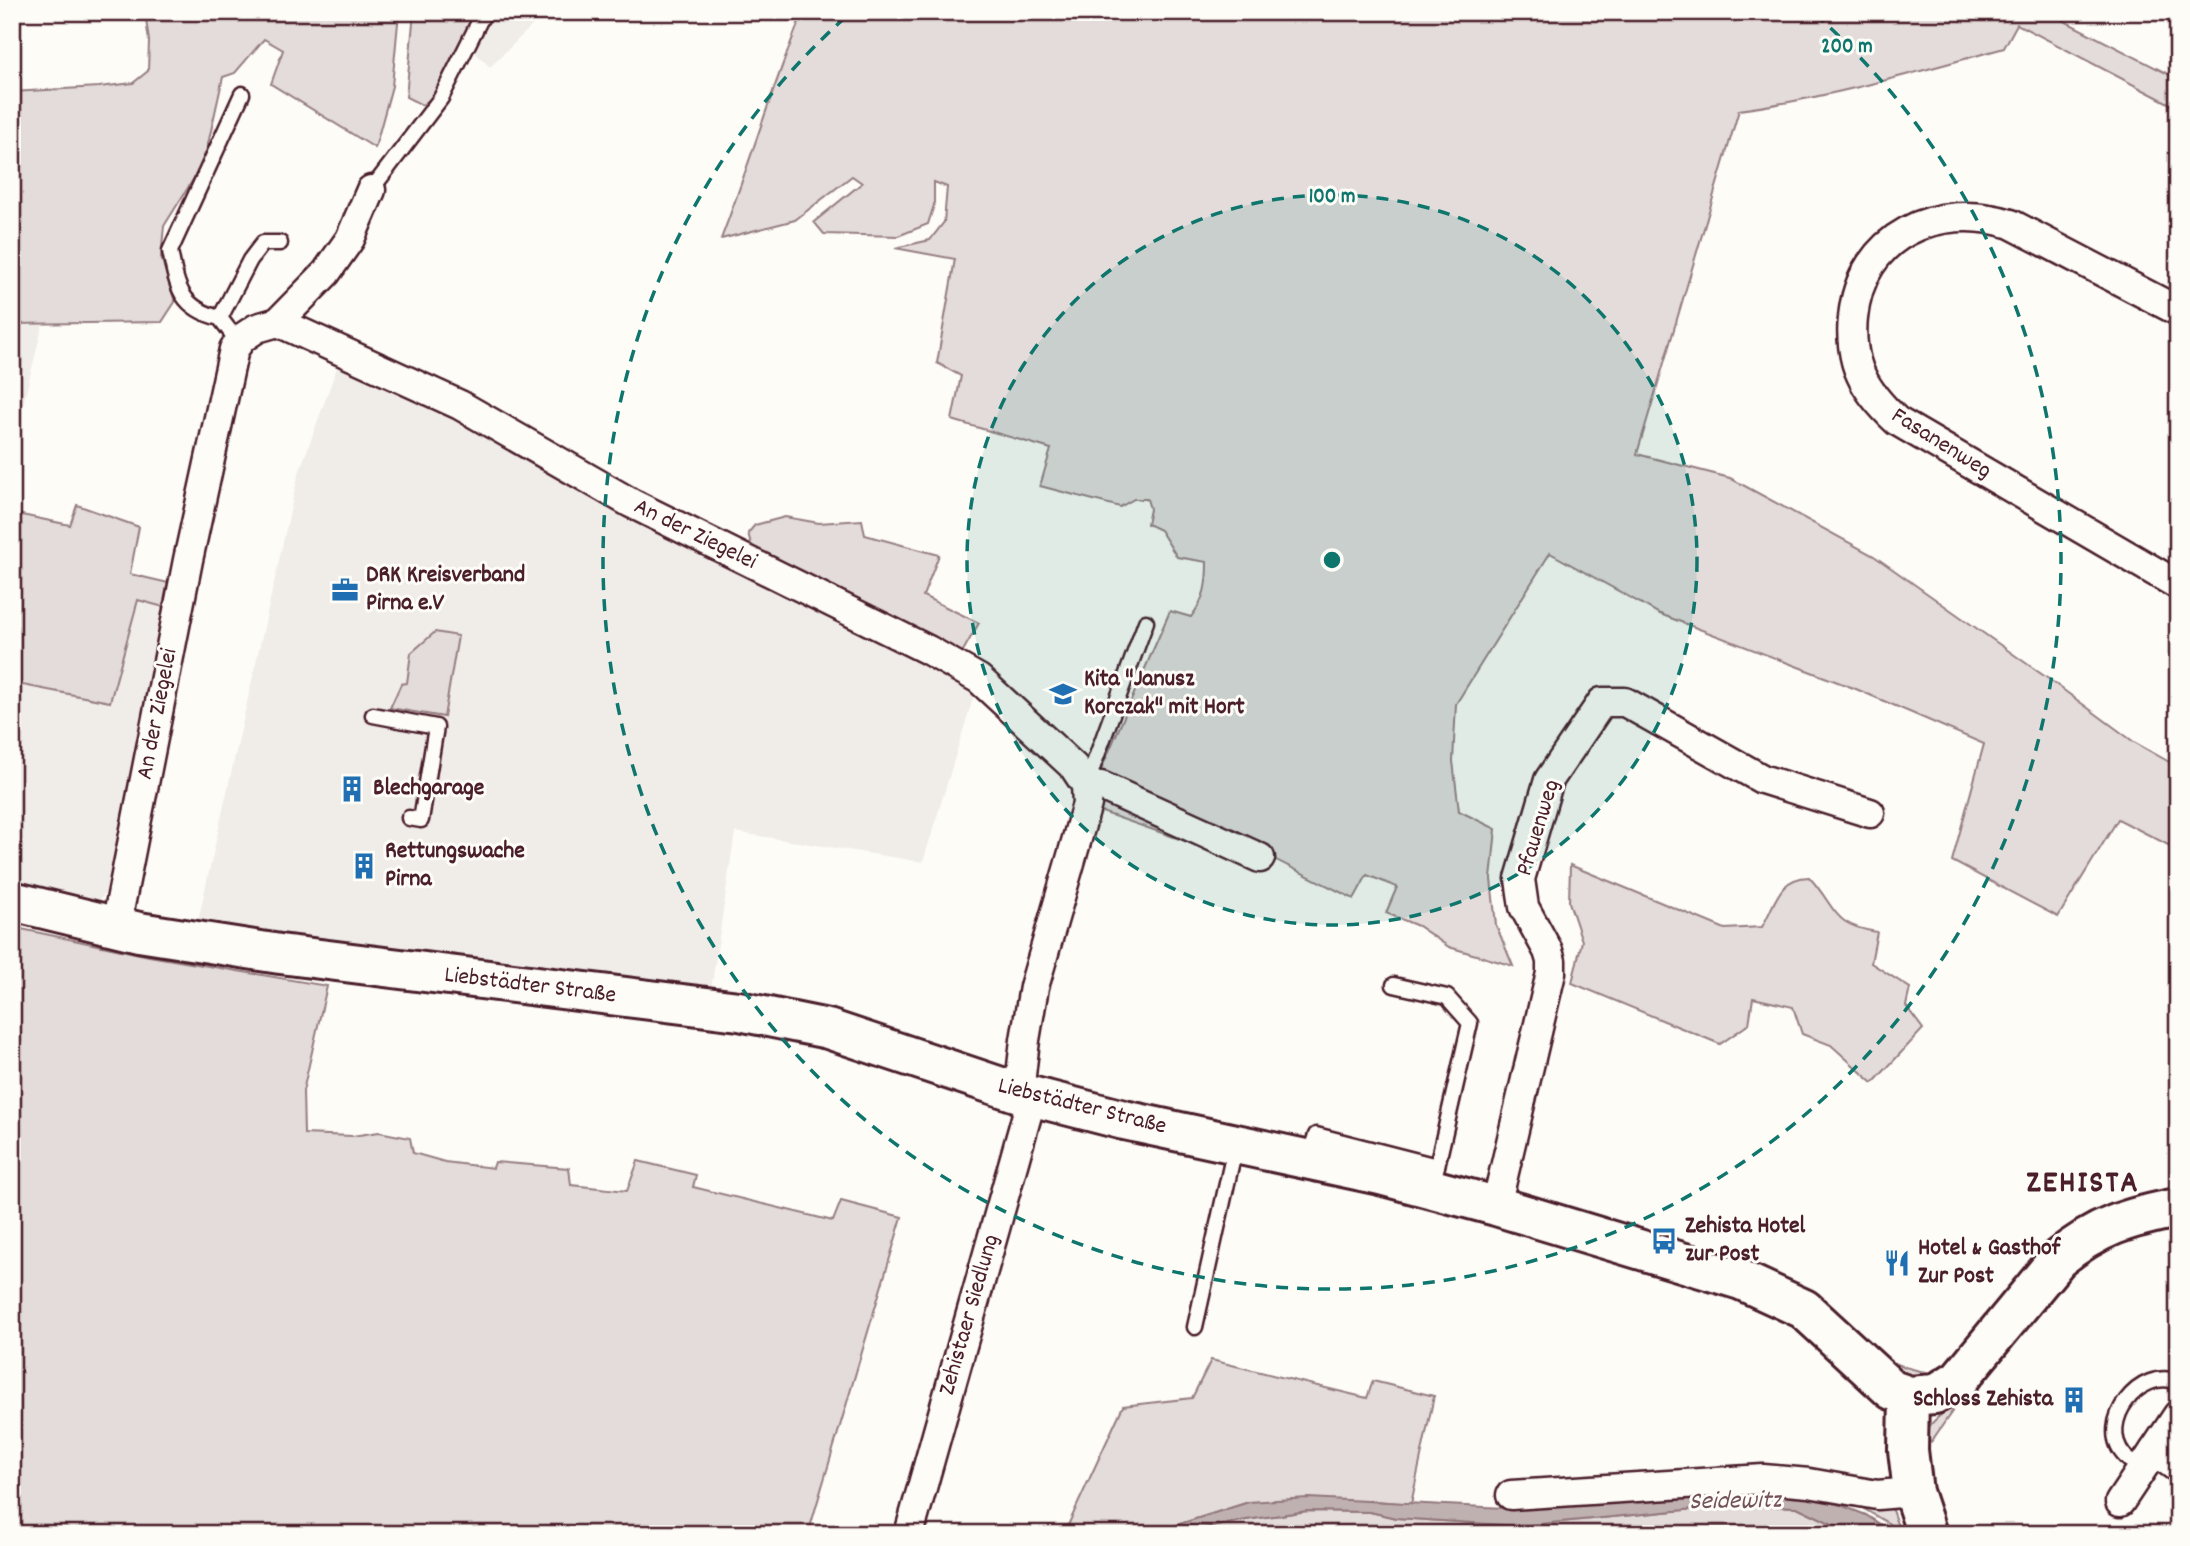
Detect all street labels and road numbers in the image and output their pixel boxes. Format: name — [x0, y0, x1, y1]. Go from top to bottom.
street label: Fasanenweg — [1884, 400, 1998, 488]
street label: An der Ziegelei — [628, 491, 762, 579]
street label: An der Ziegelei — [129, 645, 187, 783]
street label: Pfauenweg — [1508, 776, 1570, 880]
street label: Liebstädter Straße — [442, 959, 618, 1013]
street label: Liebstädter Straße — [994, 1070, 1170, 1144]
street label: Zehistaer Siedlung — [931, 1230, 1009, 1400]

